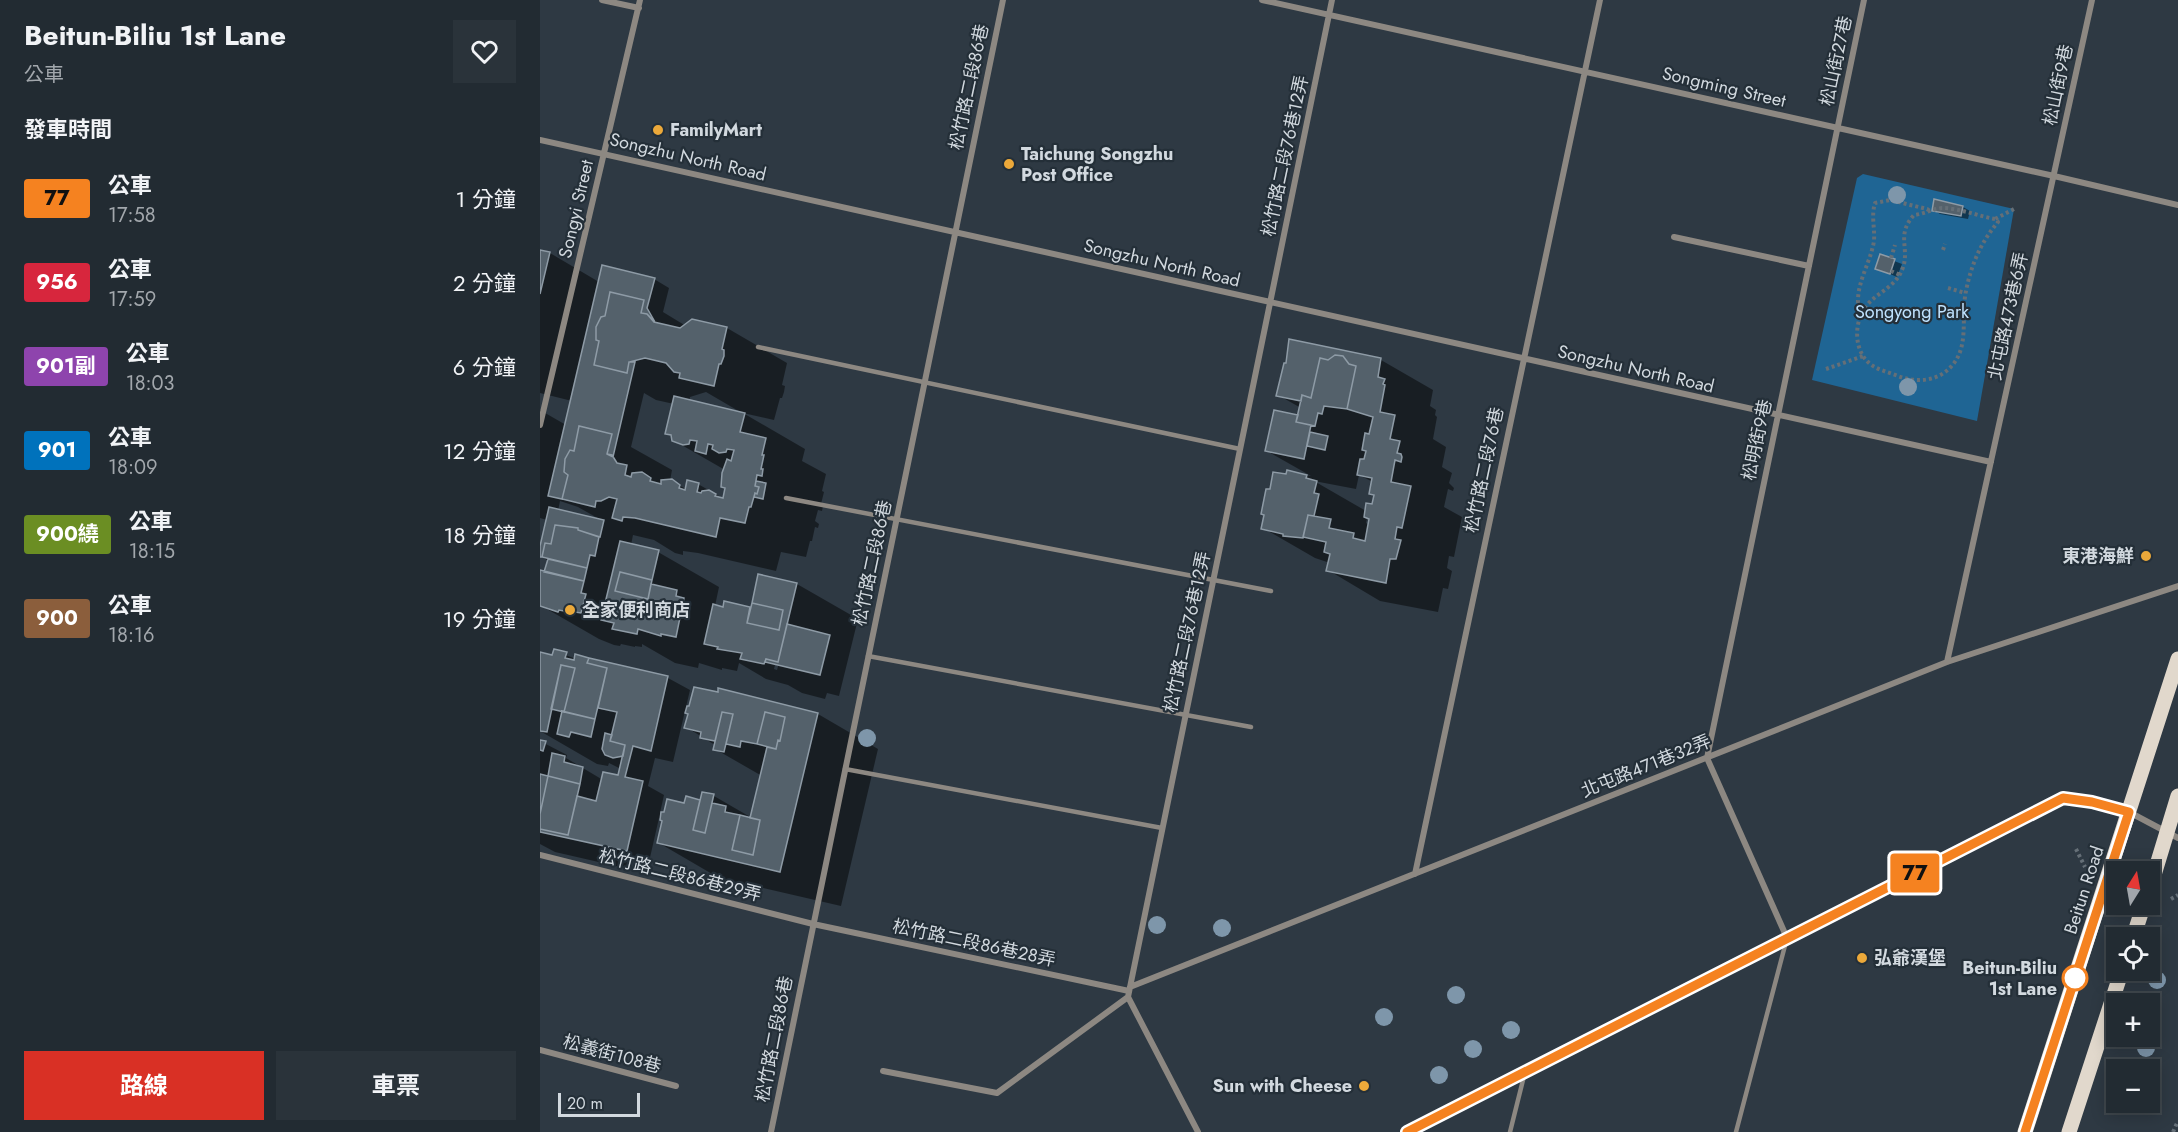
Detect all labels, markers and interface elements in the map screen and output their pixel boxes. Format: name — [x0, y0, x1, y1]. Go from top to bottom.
street label: 松山街27巷 — [1814, 13, 1858, 109]
text: Beitun-Biliu 1st Lane — [24, 15, 286, 56]
button: heart — [453, 20, 516, 83]
street label: 松竹路二段86巷 — [943, 22, 995, 152]
street label: 松山街9巷 — [2037, 42, 2079, 128]
text: 公車 — [24, 60, 64, 89]
street label: Songming Street — [1660, 60, 1789, 114]
street label: 松竹路二段76巷12弄 — [1255, 73, 1315, 239]
text: 發車時間 — [24, 113, 112, 145]
place label: FamilyMart — [670, 117, 762, 143]
marker: FamilyMart — [651, 123, 665, 137]
street label: Songzhu North Road — [607, 126, 769, 188]
place label: Taichung Songzhu Post Office — [1021, 141, 1173, 188]
street label: Songyi Street — [552, 157, 600, 261]
marker: Taichung Songzhu Post Office — [1002, 157, 1016, 171]
text: 公車 — [108, 169, 152, 201]
text: 77 — [44, 183, 70, 213]
text: 1 分鐘 — [455, 183, 516, 215]
text: 17:58 — [108, 201, 156, 230]
street label: Songzhu North Road — [1081, 232, 1243, 294]
street label: 北屯路473巷6弄 — [1982, 250, 2034, 382]
text: 公車 — [108, 253, 152, 285]
text: 956 — [36, 267, 78, 297]
text: 2 分鐘 — [453, 267, 516, 299]
text: 17:59 — [108, 285, 156, 314]
park label: Songyong Park — [1855, 299, 1969, 325]
text: 公車 — [126, 337, 170, 369]
street label: Songzhu North Road — [1555, 338, 1717, 400]
text: 901副 — [36, 351, 96, 381]
text: 6 分鐘 — [453, 351, 516, 383]
text: 18:03 — [126, 369, 174, 398]
street label: 松明街9巷 — [1736, 397, 1778, 483]
street label: 松竹路二段76巷 — [1458, 405, 1510, 535]
text: 公車 — [108, 421, 152, 453]
text: 901 — [38, 435, 76, 465]
text: 12 分鐘 — [443, 435, 516, 467]
text: 18:09 — [108, 453, 157, 482]
street label: 松竹路二段86巷 — [846, 498, 898, 628]
text: 公車 — [129, 505, 173, 537]
text: 900繞 — [36, 519, 99, 549]
text: 18 分鐘 — [443, 519, 516, 551]
text: 18:15 — [129, 537, 175, 566]
place label: 東港海鮮 — [2062, 543, 2134, 569]
street label: 松竹路二段76巷12弄 — [1157, 549, 1217, 715]
marker: 東港海鮮 — [2139, 549, 2153, 563]
text: 公車 — [108, 589, 152, 621]
place label: 全家便利商店 — [582, 597, 690, 623]
text: 900 — [36, 603, 78, 633]
text: 19 分鐘 — [443, 603, 516, 635]
marker: 全家便利商店 — [563, 603, 577, 617]
text: 18:16 — [108, 621, 154, 650]
street label: 北屯路471巷32弄 — [1577, 728, 1715, 804]
street label: 松竹路二段86巷29弄 — [596, 842, 764, 908]
street label: Beitun Road — [2058, 842, 2110, 938]
line badge: 77 — [1888, 854, 1942, 892]
text: 77 — [1902, 858, 1928, 888]
north arrow — [2106, 861, 2160, 915]
map controls — [2106, 861, 2160, 1113]
street label: 松竹路二段86巷28弄 — [890, 913, 1058, 973]
button: locate — [2106, 927, 2160, 981]
place label: 弘爺漢堡 — [1874, 945, 1946, 971]
marker: 弘爺漢堡 — [1855, 951, 1869, 965]
place label: Beitun-Biliu 1st Lane — [1962, 955, 2057, 1002]
marker: Beitun-Biliu 1st Lane — [2062, 965, 2088, 991]
street label: 松竹路二段86巷 — [749, 974, 799, 1104]
button: + — [2106, 993, 2160, 1047]
street label: 松義街108巷 — [560, 1028, 664, 1080]
button: 路線 — [24, 1051, 264, 1120]
button: 車票 — [276, 1051, 516, 1120]
button: − — [2106, 1059, 2160, 1113]
place label: Sun with Cheese — [1213, 1073, 1352, 1099]
marker: Sun with Cheese — [1357, 1079, 1371, 1093]
scale bar — [558, 1090, 640, 1118]
text: 20 m — [567, 1092, 603, 1115]

